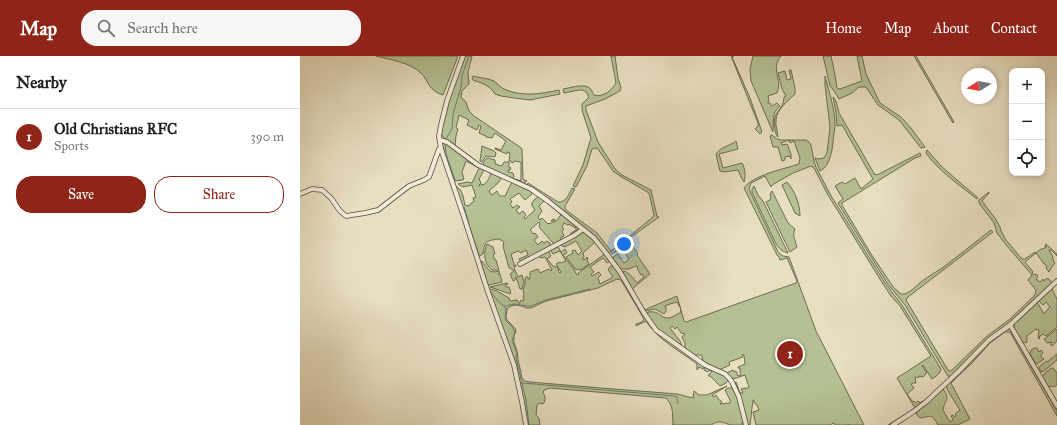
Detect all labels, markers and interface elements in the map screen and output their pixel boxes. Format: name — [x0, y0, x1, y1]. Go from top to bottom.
search box — [81, 10, 361, 46]
text: Map — [20, 17, 57, 40]
icon: search — [95, 17, 117, 39]
text: Search here — [127, 19, 198, 37]
text: Home — [825, 20, 862, 37]
text: Map — [884, 20, 911, 37]
text: About — [933, 20, 969, 37]
text: Contact — [991, 20, 1037, 37]
north arrow — [961, 68, 997, 104]
map controls — [1009, 68, 1045, 176]
button: + — [1009, 68, 1045, 104]
text: Nearby — [16, 72, 67, 93]
button: − — [1009, 104, 1045, 140]
text: Old Christians RFC — [54, 120, 177, 138]
text: 1 — [26, 129, 32, 145]
text: 390 m — [251, 129, 284, 145]
text: Sports — [54, 138, 89, 154]
button: locate — [1009, 140, 1045, 176]
button: Save — [16, 176, 146, 213]
button: Share — [154, 176, 284, 213]
your location — [614, 234, 634, 254]
pin: 1 — [777, 339, 803, 369]

